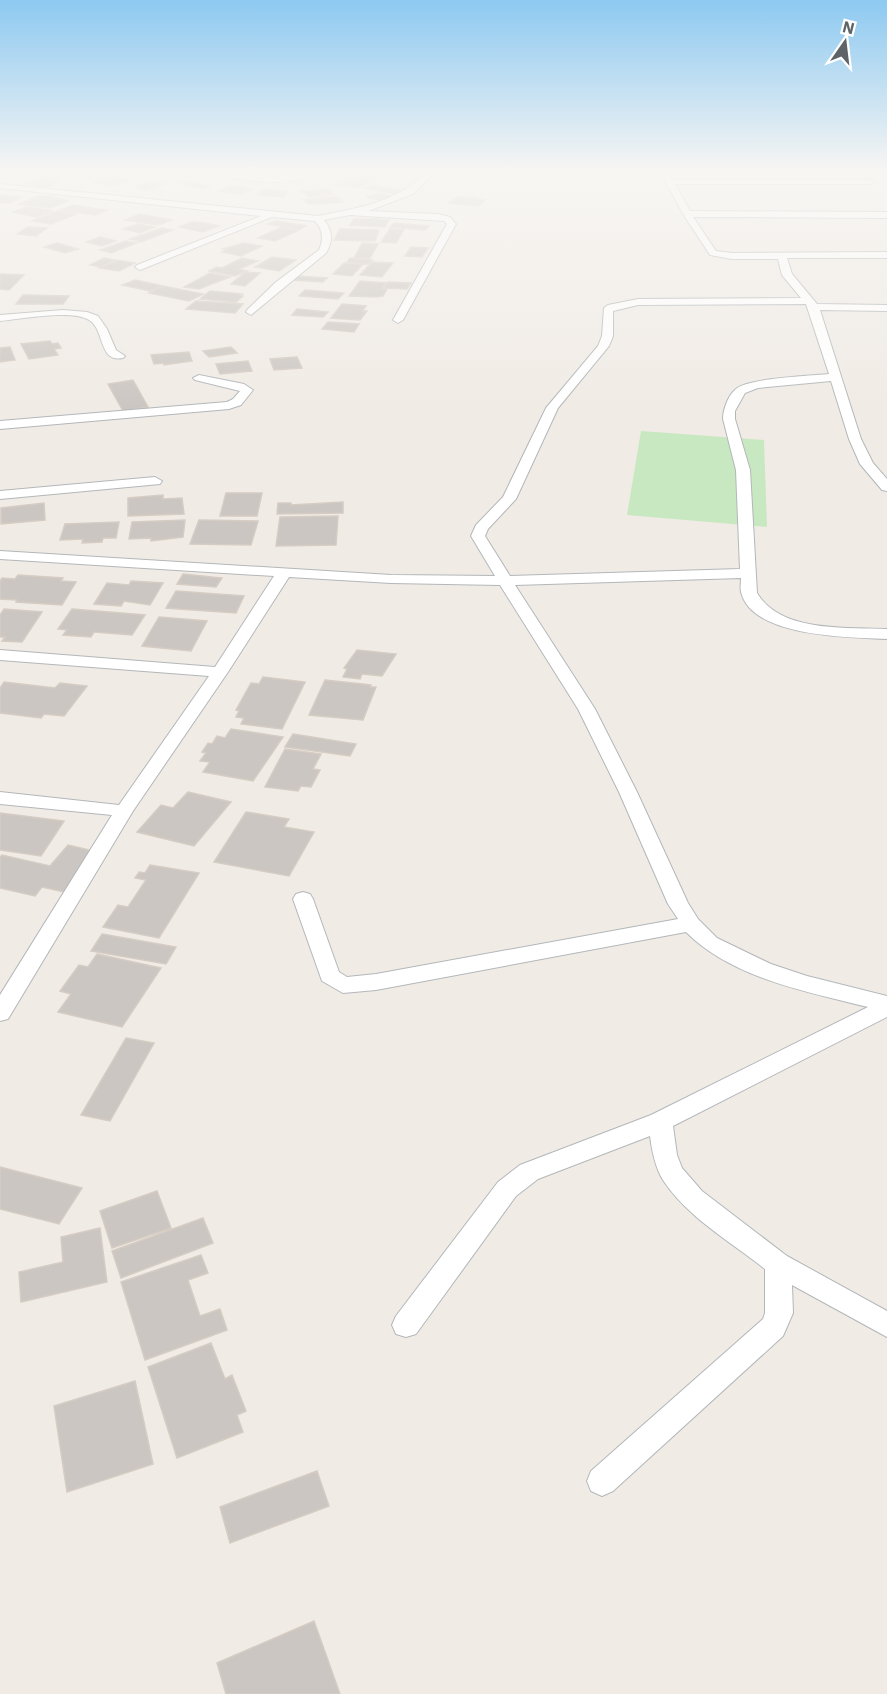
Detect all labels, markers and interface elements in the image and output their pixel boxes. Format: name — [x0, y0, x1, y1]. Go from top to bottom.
north arrow — [815, 12, 875, 72]
text: N — [841, 16, 857, 39]

